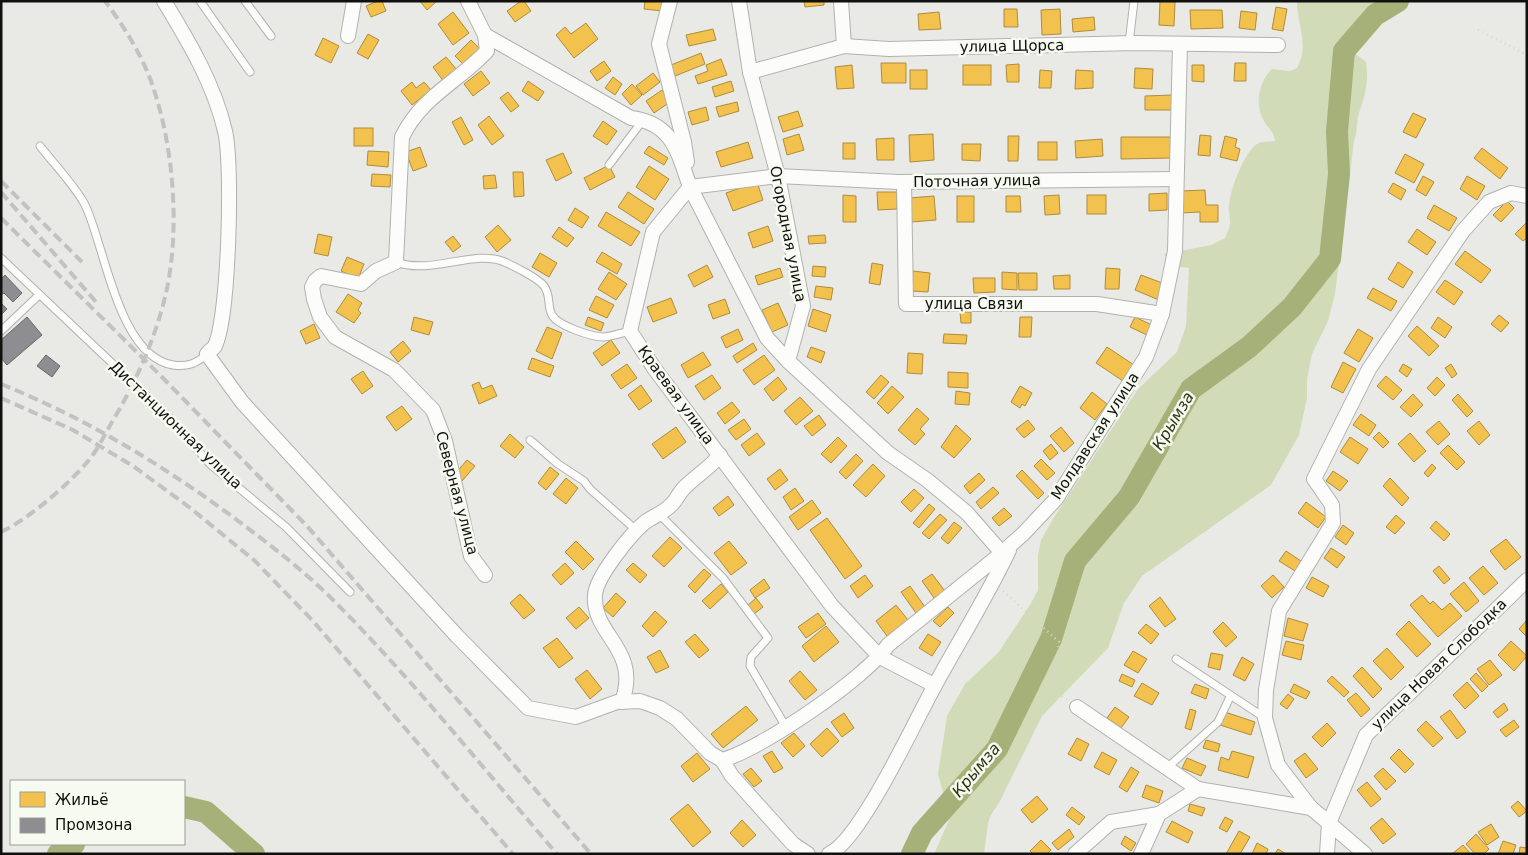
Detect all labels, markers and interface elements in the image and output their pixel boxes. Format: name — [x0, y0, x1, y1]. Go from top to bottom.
street label: улица Щорса — [959, 36, 1065, 56]
street label: Огородная улица — [766, 164, 810, 304]
street label: Поточная улица — [913, 171, 1041, 191]
street label: улица Связи — [925, 295, 1023, 313]
street label: Краевая улица — [634, 342, 718, 448]
street label: Дистанционная улица — [106, 357, 246, 493]
street label: Молдавская улица — [1047, 369, 1143, 503]
water label: Крымза — [1148, 388, 1198, 454]
street label: Северная улица — [432, 429, 482, 557]
street label: улица Новая Слободка — [1368, 595, 1510, 733]
water label: Крымза — [948, 739, 1004, 801]
legend — [10, 780, 185, 845]
text: Жильё — [55, 791, 109, 809]
text: Промзона — [55, 816, 132, 834]

